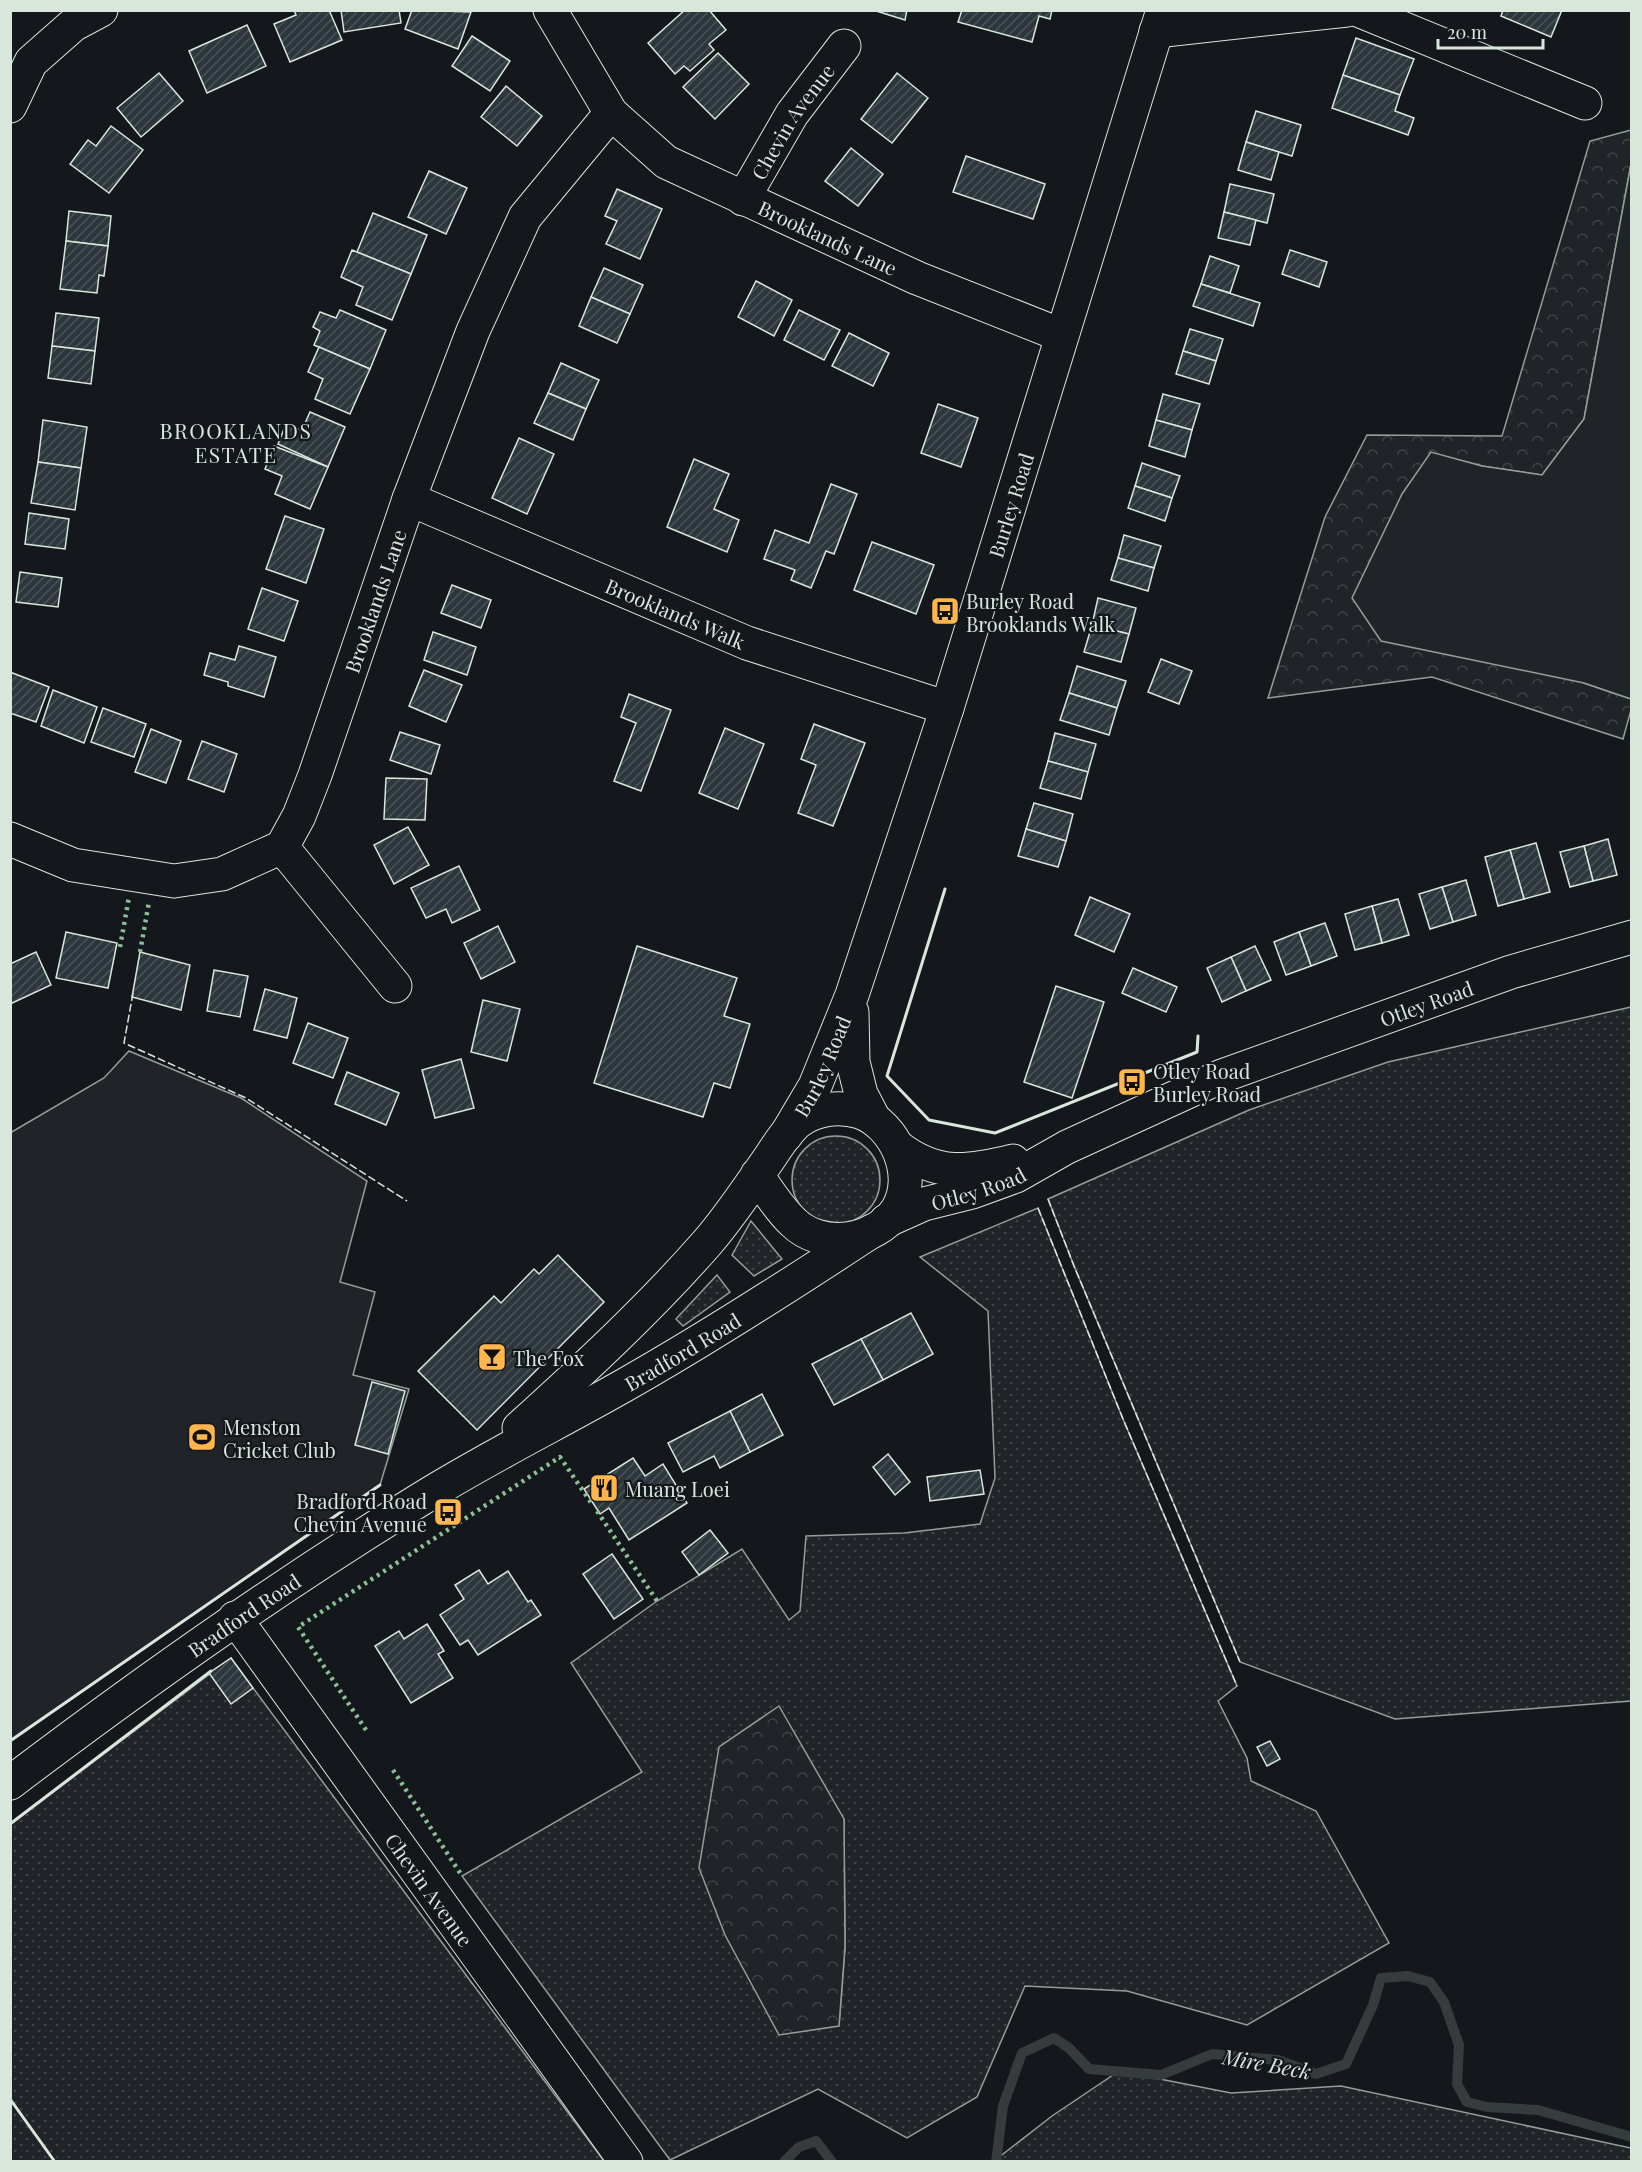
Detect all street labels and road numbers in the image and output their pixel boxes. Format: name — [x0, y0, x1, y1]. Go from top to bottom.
street label: Chevin Avenue — [744, 58, 840, 184]
street label: Brooklands Lane — [754, 193, 902, 281]
street label: Burley Road — [981, 449, 1039, 561]
street label: Brooklands Lane — [337, 526, 411, 676]
street label: Brooklands Walk — [602, 571, 750, 654]
street label: Otley Road — [1376, 973, 1477, 1032]
street label: Burley Road — [787, 1011, 856, 1121]
street label: Otley Road — [928, 1160, 1031, 1215]
street label: Bradford Road — [619, 1306, 746, 1396]
street label: Bradford Road — [182, 1566, 305, 1663]
street label: Chevin Avenue — [380, 1827, 480, 1951]

